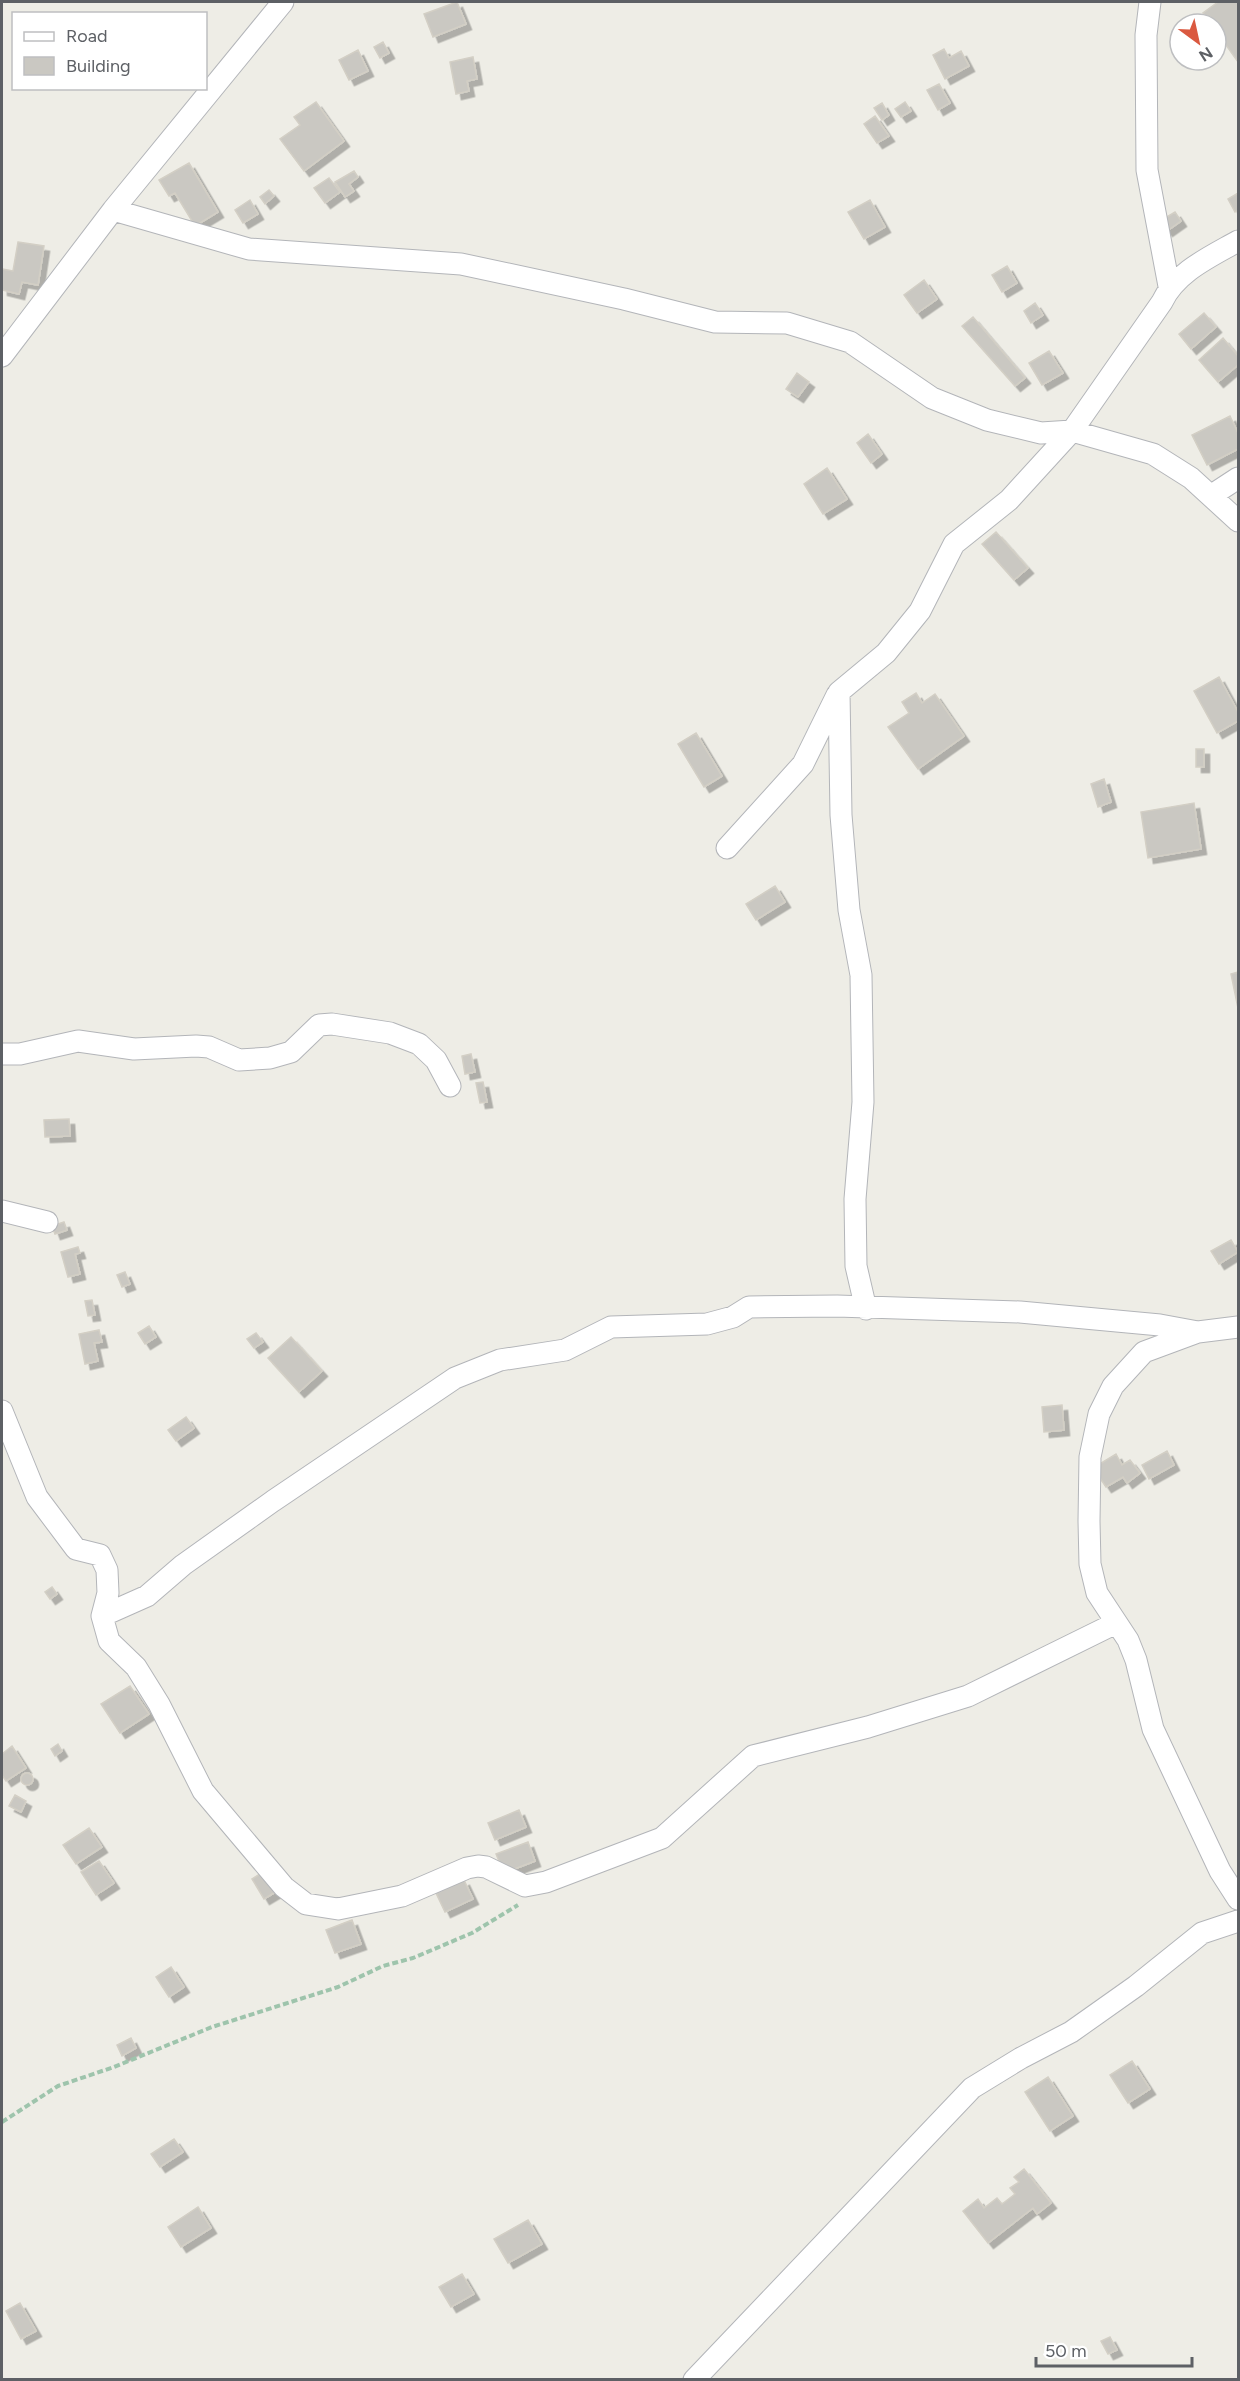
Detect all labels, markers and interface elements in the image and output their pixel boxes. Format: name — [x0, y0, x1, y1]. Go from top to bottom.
legend — [12, 12, 207, 90]
north arrow — [1168, 12, 1228, 72]
text: Road — [66, 25, 107, 47]
text: N — [1196, 43, 1216, 65]
text: Building — [66, 55, 131, 77]
scale bar — [1036, 2330, 1192, 2368]
text: 50 m — [1045, 2340, 1087, 2362]

